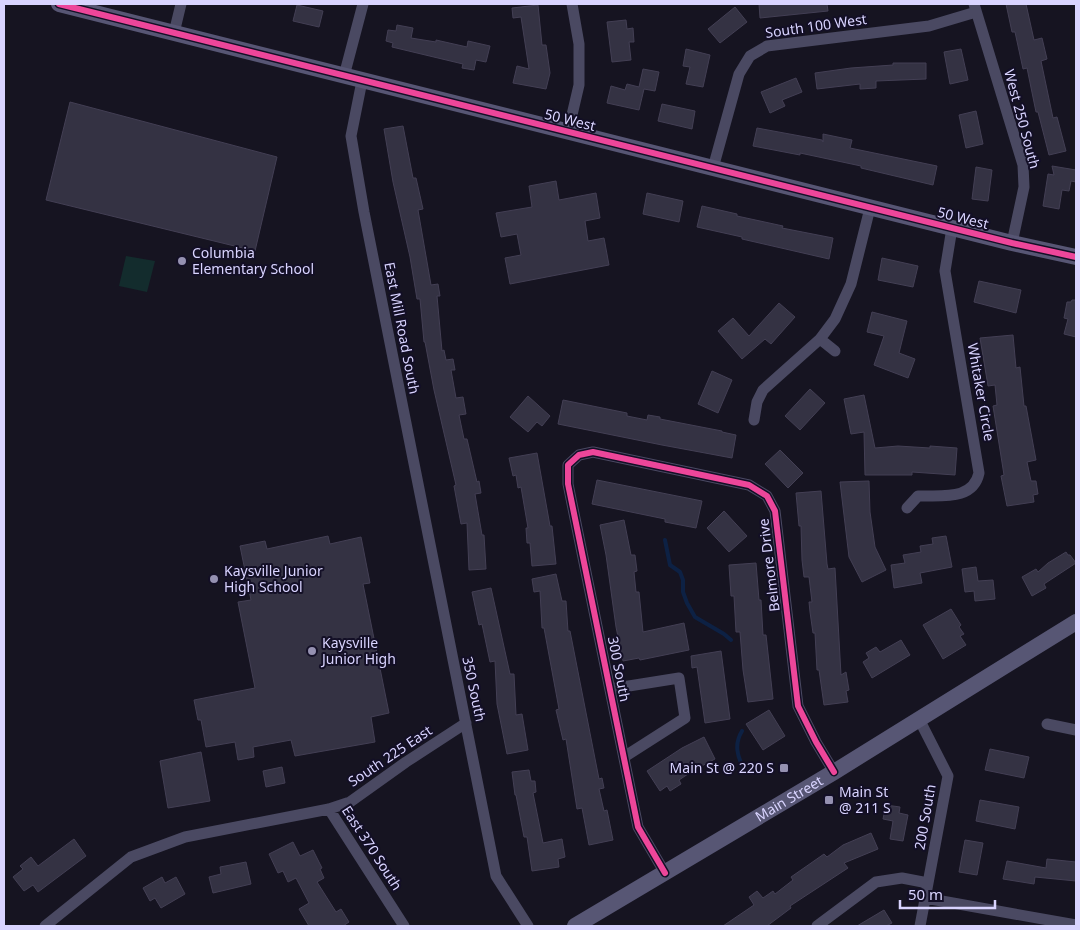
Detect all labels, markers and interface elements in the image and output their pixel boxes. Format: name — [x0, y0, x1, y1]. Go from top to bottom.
street label: South 100 West — [764, 9, 868, 42]
street label: West 250 South — [1000, 67, 1045, 171]
street label: 50 West — [543, 104, 598, 135]
street label: 50 West — [936, 202, 991, 233]
place label: Columbia Elementary School — [192, 243, 314, 278]
marker: Columbia Elementary School — [176, 255, 188, 267]
street label: East Mill Road South — [380, 260, 425, 395]
street label: Whitaker Circle — [964, 341, 999, 442]
street label: Belmore Drive — [753, 517, 784, 613]
place label: Kaysville Junior High School — [224, 561, 323, 596]
marker: Kaysville Junior High School — [208, 573, 220, 585]
place label: Kaysville Junior High — [320, 633, 396, 668]
street label: 300 South — [604, 635, 635, 703]
marker: Kaysville Junior High — [306, 645, 318, 657]
street label: 350 South — [458, 655, 491, 723]
street label: South 225 East — [344, 721, 435, 791]
place label: Main St @ 220 S — [670, 758, 774, 777]
marker: Main St @ 220 S — [778, 762, 790, 774]
street label: Main Street — [751, 771, 826, 826]
place label: Main St @ 211 S — [839, 782, 891, 817]
street label: 200 South — [909, 783, 940, 851]
marker: Main St @ 211 S — [823, 794, 835, 806]
street label: East 370 South — [338, 802, 407, 894]
scale bar — [900, 878, 995, 910]
text: 50 m — [908, 884, 943, 904]

